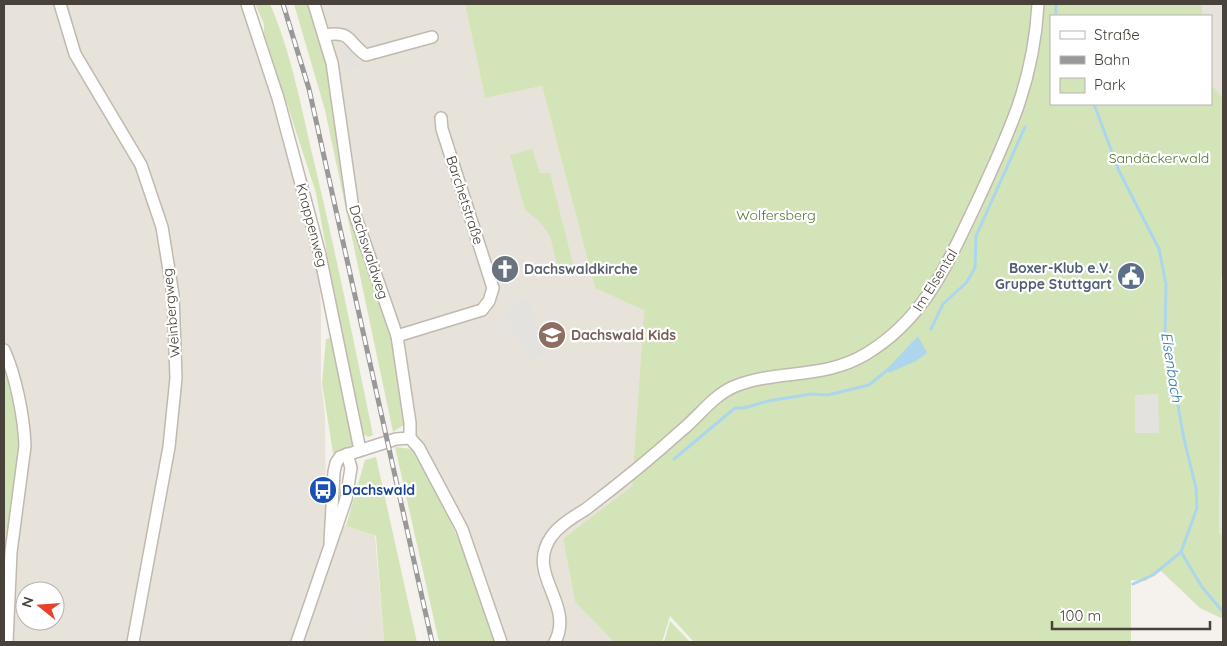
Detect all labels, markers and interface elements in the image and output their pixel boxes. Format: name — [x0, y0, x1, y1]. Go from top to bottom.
legend — [1050, 15, 1212, 105]
text: Straße — [1094, 25, 1140, 44]
text: Bahn — [1094, 50, 1130, 69]
text: Park — [1094, 75, 1126, 94]
park label: Sandäckerwald — [1109, 149, 1209, 167]
street label: Barchetstraße — [442, 153, 488, 247]
street label: Knappenweg — [292, 181, 332, 269]
street label: Dachswaldweg — [345, 203, 393, 301]
park label: Wolfersberg — [736, 206, 816, 224]
street label: Im Elsental — [909, 245, 961, 315]
church icon: Dachswaldkirche — [490, 254, 520, 284]
place label: Boxer-Klub e.V. Gruppe Stuttgart — [995, 259, 1112, 293]
place label: Dachswaldkirche — [524, 260, 638, 278]
public building icon: Boxer-Klub e.V. Gruppe Stuttgart — [1116, 261, 1146, 291]
street label: Weinbergweg — [158, 268, 184, 358]
school or university icon: Dachswald Kids — [537, 320, 567, 350]
place label: Dachswald Kids — [571, 326, 676, 344]
water label: Elsenbach — [1157, 331, 1187, 404]
bus stop icon: Dachswald — [308, 475, 338, 505]
place label: Dachswald — [342, 481, 415, 499]
north arrow — [15, 581, 65, 631]
text: N — [17, 595, 38, 610]
scale bar — [1052, 598, 1210, 630]
text: 100 m — [1060, 606, 1101, 625]

